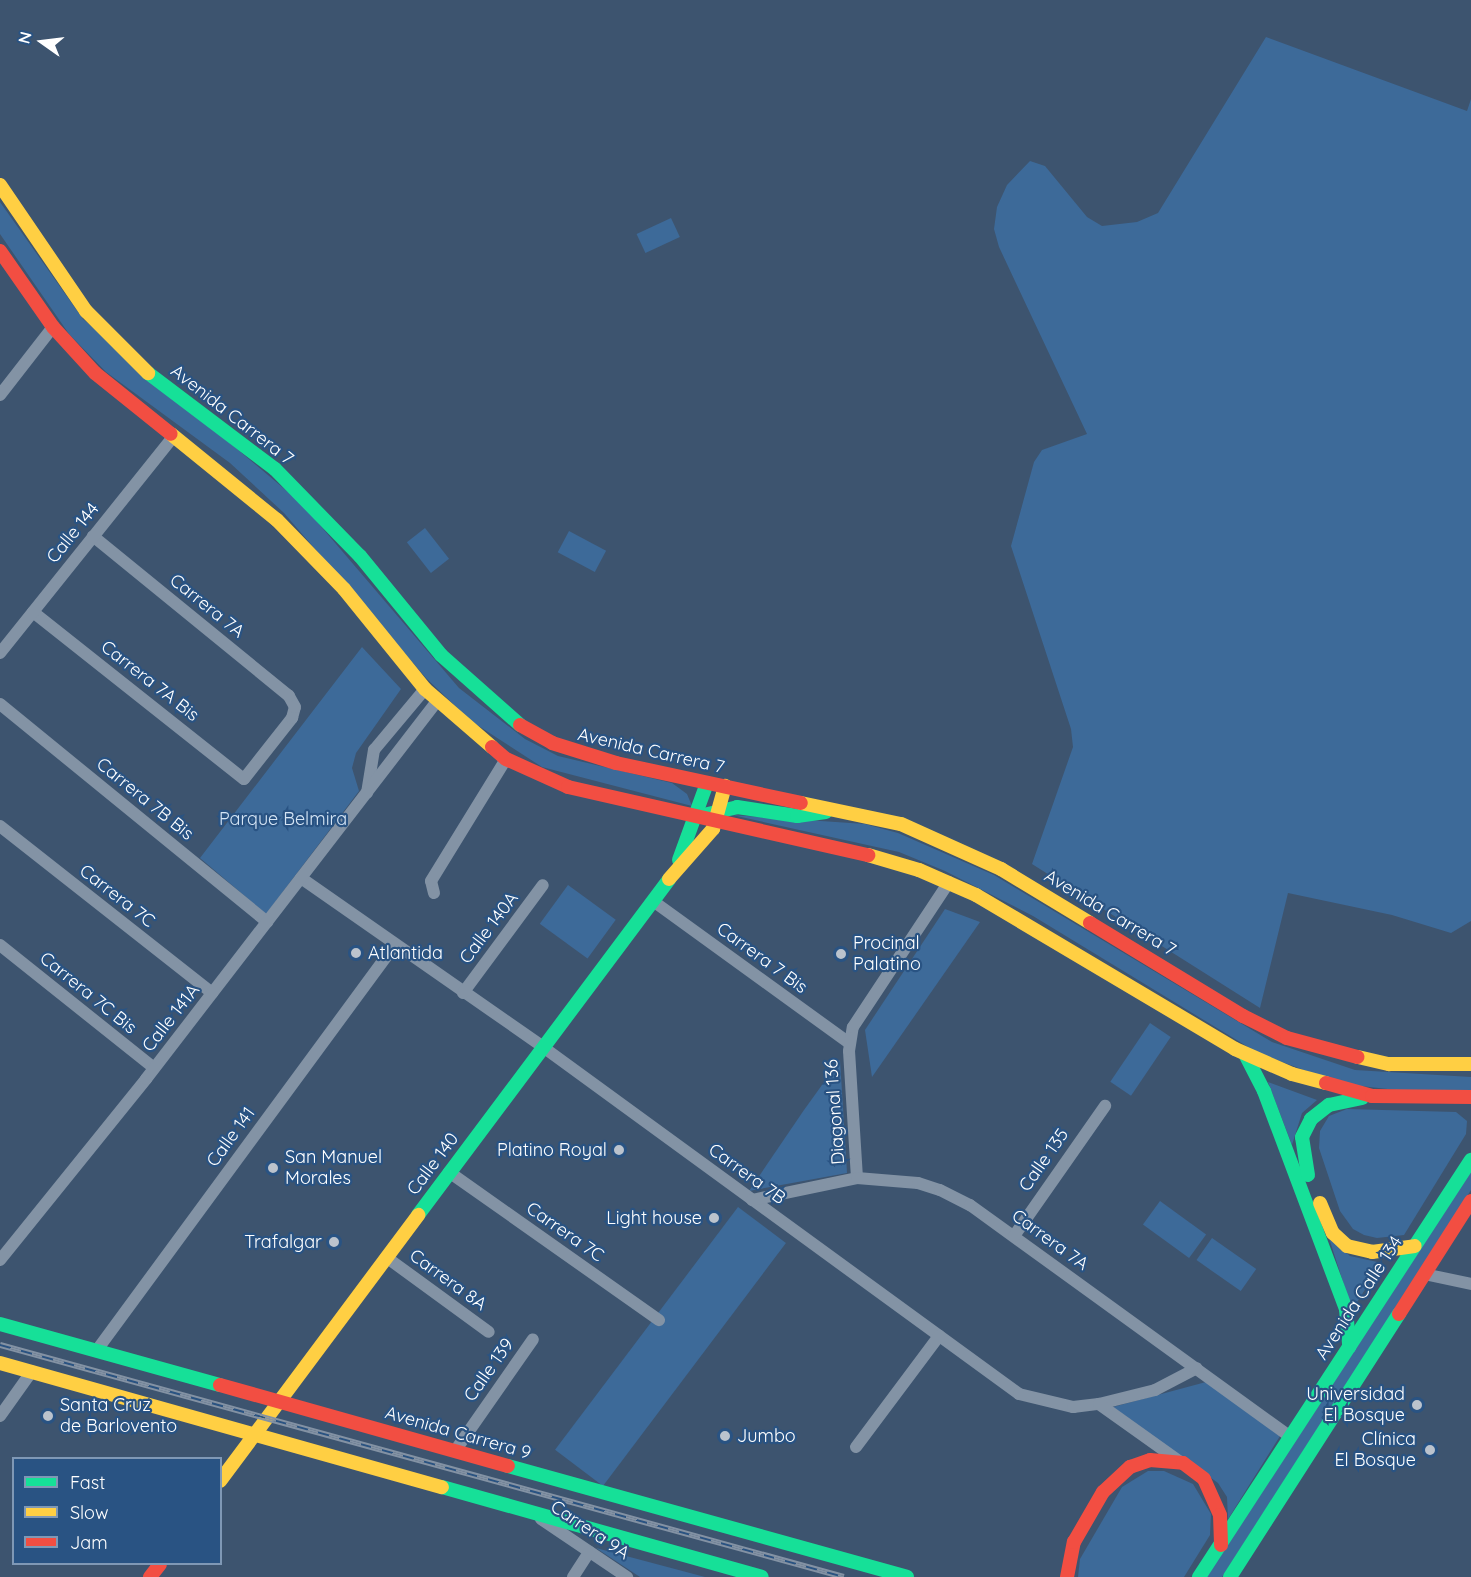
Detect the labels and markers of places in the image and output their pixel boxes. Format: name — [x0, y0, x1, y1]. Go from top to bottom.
place label: Procinal Palatino — [853, 933, 921, 976]
place label: Atlantida — [368, 942, 443, 964]
marker: Atlantida — [349, 946, 363, 960]
marker: Procinal Palatino — [834, 947, 848, 961]
place label: Platino Royal — [497, 1139, 607, 1161]
marker: Platino Royal — [612, 1143, 626, 1157]
place label: San Manuel Morales — [285, 1147, 382, 1190]
marker: San Manuel Morales — [266, 1161, 280, 1175]
place label: Light house — [606, 1207, 702, 1229]
marker: Light house — [707, 1211, 721, 1225]
place label: Trafalgar — [244, 1231, 322, 1253]
marker: Trafalgar — [327, 1235, 341, 1249]
place label: Universidad El Bosque — [1306, 1384, 1405, 1426]
place label: Santa Cruz de Barlovento — [60, 1395, 177, 1438]
marker: Universidad El Bosque — [1410, 1398, 1424, 1412]
marker: Santa Cruz de Barlovento — [41, 1409, 55, 1423]
place label: Jumbo — [737, 1425, 796, 1447]
marker: Jumbo — [718, 1429, 732, 1443]
place label: Clínica El Bosque — [1334, 1429, 1416, 1472]
marker: Clínica El Bosque — [1421, 1441, 1439, 1459]

